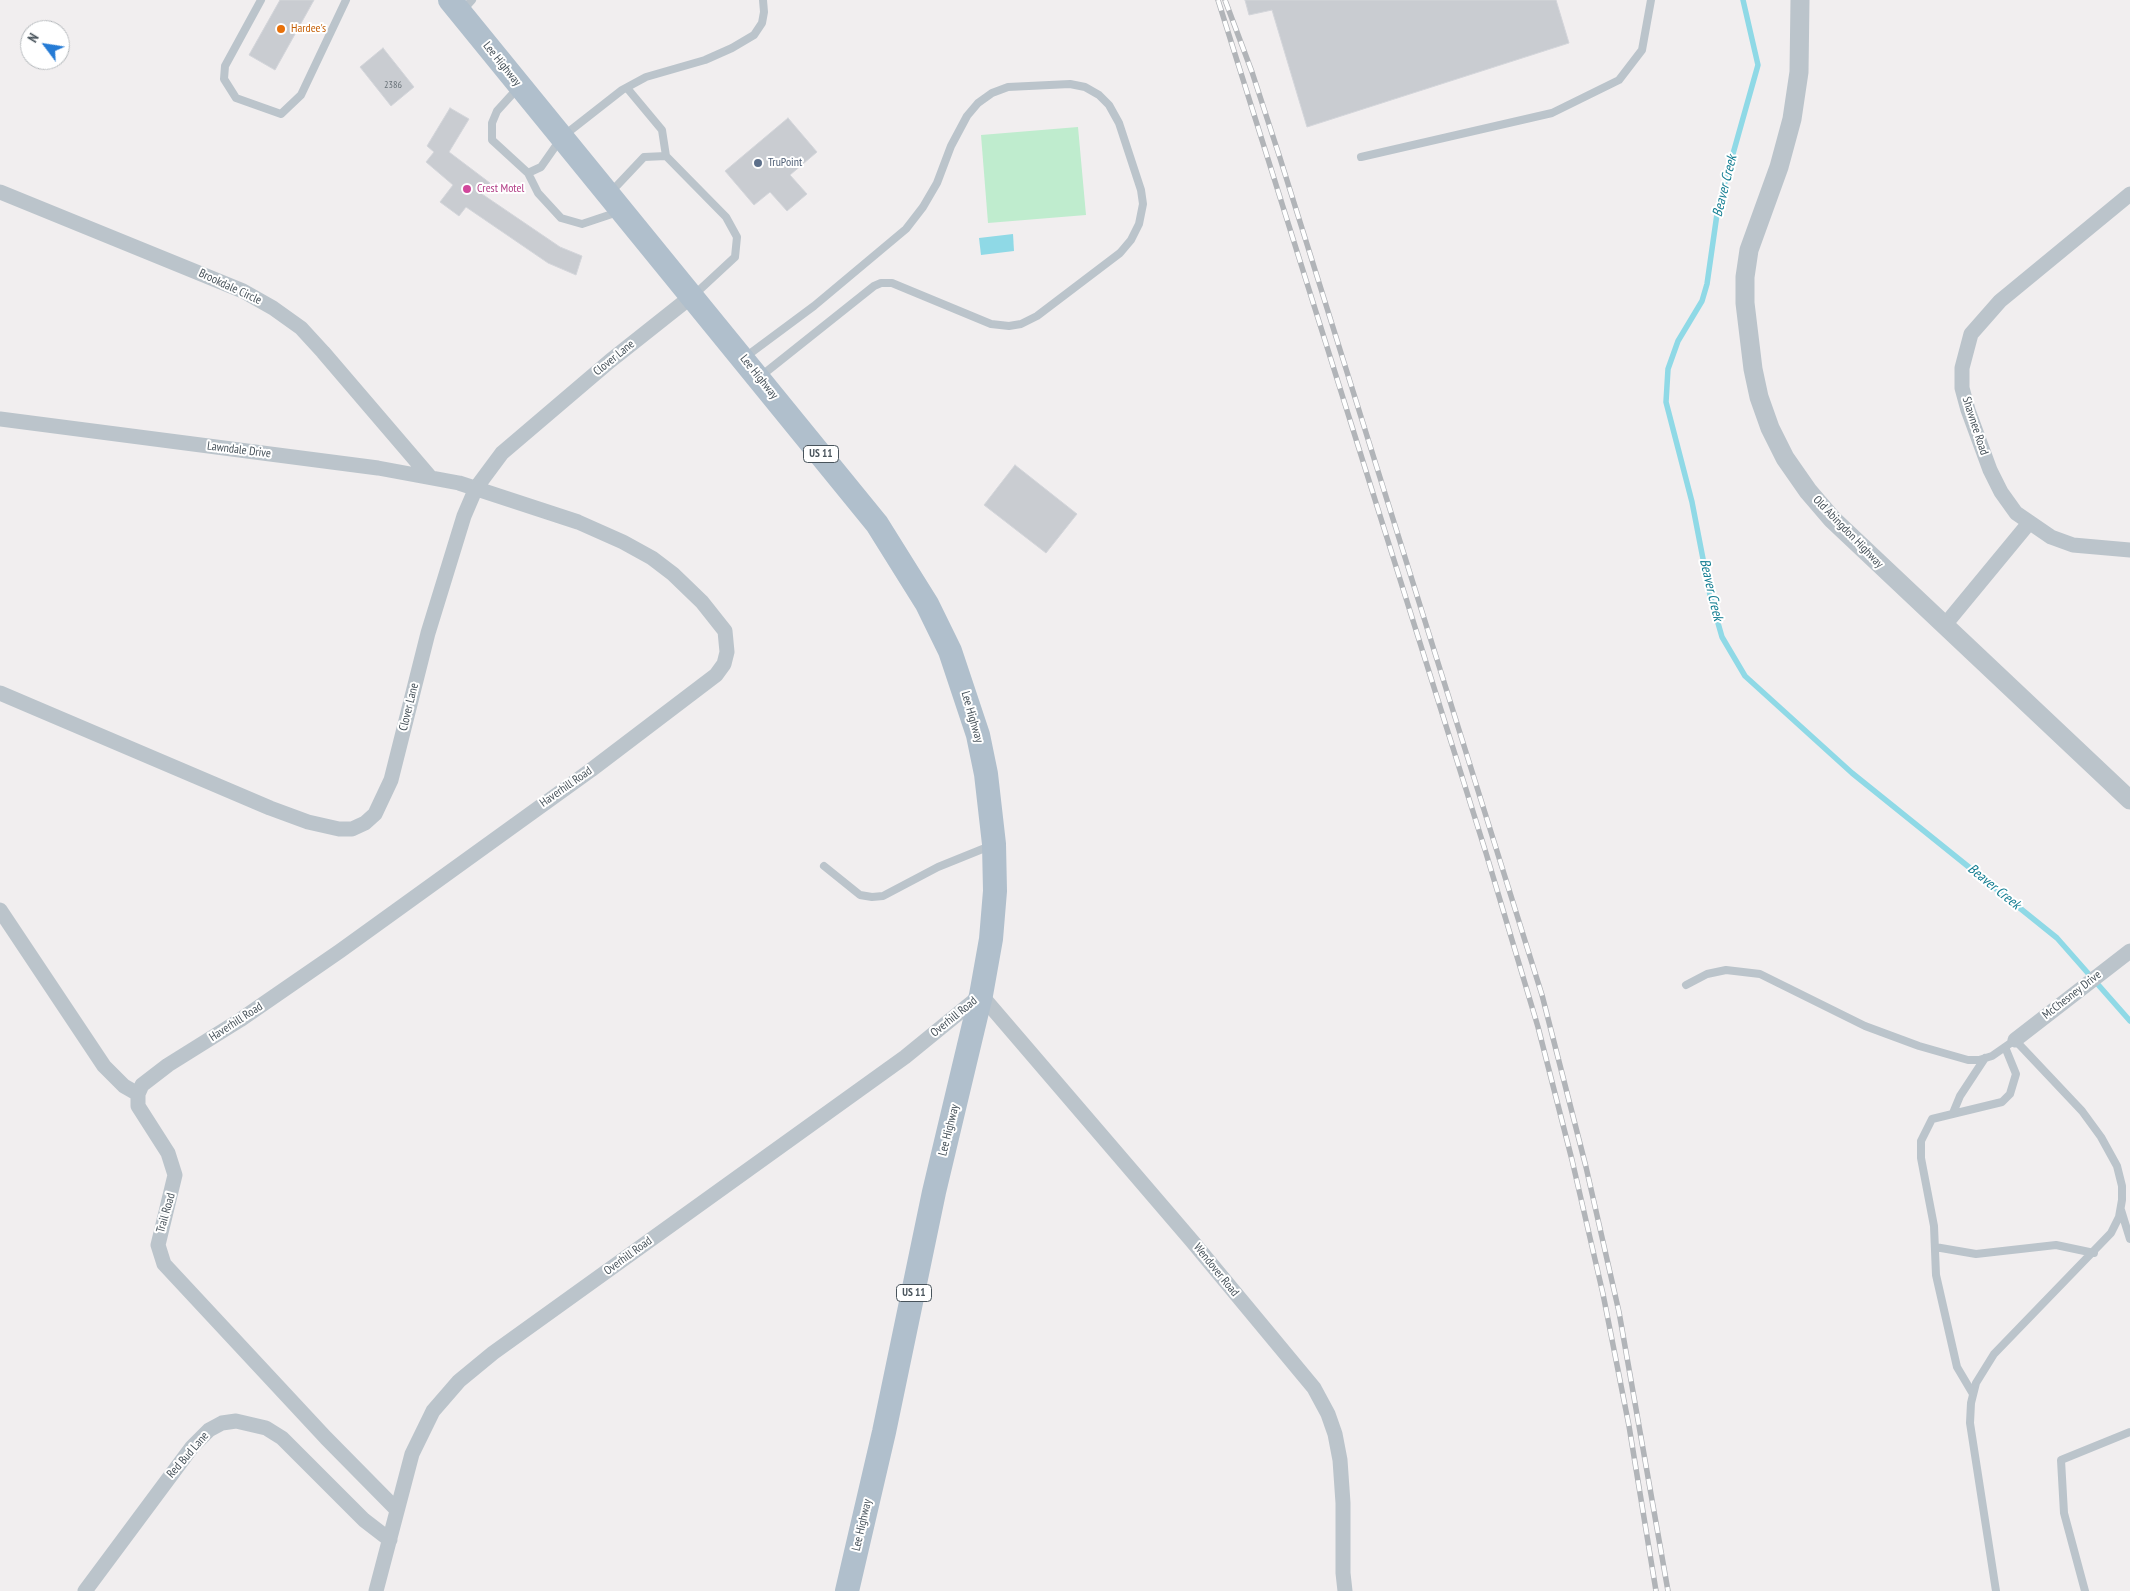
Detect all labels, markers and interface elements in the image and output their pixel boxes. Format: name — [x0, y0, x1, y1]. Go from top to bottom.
north arrow — [20, 20, 70, 70]
place label: Hardee's — [291, 22, 326, 36]
marker: Hardee's — [275, 23, 287, 35]
text: N — [23, 30, 43, 46]
street label: Lee Highway — [480, 39, 524, 89]
house number: 2386 — [384, 79, 402, 91]
water label: Beaver Creek — [1709, 153, 1741, 219]
place label: TruPoint — [768, 156, 802, 170]
marker: TruPoint — [752, 157, 764, 169]
place label: Crest Motel — [477, 182, 524, 196]
marker: Crest Motel — [461, 183, 473, 195]
street label: Brookdale Circle — [196, 266, 264, 308]
street label: Clover Lane — [591, 337, 637, 379]
street label: Lee Highway — [737, 352, 781, 402]
street label: Shawnee Road — [1959, 395, 1991, 457]
street label: Lawndale Drive — [206, 439, 272, 461]
road number: US 11 — [804, 446, 838, 462]
street label: Old Abingdon Highway — [1810, 493, 1886, 571]
water label: Beaver Creek — [1696, 557, 1726, 623]
street label: Clover Lane — [396, 682, 422, 732]
street label: Lee Highway — [958, 690, 986, 744]
street label: Haverhill Road — [537, 764, 595, 810]
water label: Beaver Creek — [1964, 861, 2024, 913]
street label: McChesney Drive — [2040, 968, 2104, 1022]
street label: Overhill Road — [928, 994, 980, 1040]
street label: Haverhill Road — [207, 999, 265, 1045]
street label: Lee Highway — [936, 1103, 962, 1157]
street label: Trail Road — [153, 1191, 179, 1235]
street label: Overhill Road — [601, 1234, 655, 1278]
street label: Wendover Road — [1190, 1241, 1242, 1299]
road number: US 11 — [896, 1285, 932, 1302]
street label: Red Bud Lane — [164, 1429, 212, 1481]
street label: Lee Highway — [849, 1498, 875, 1552]

